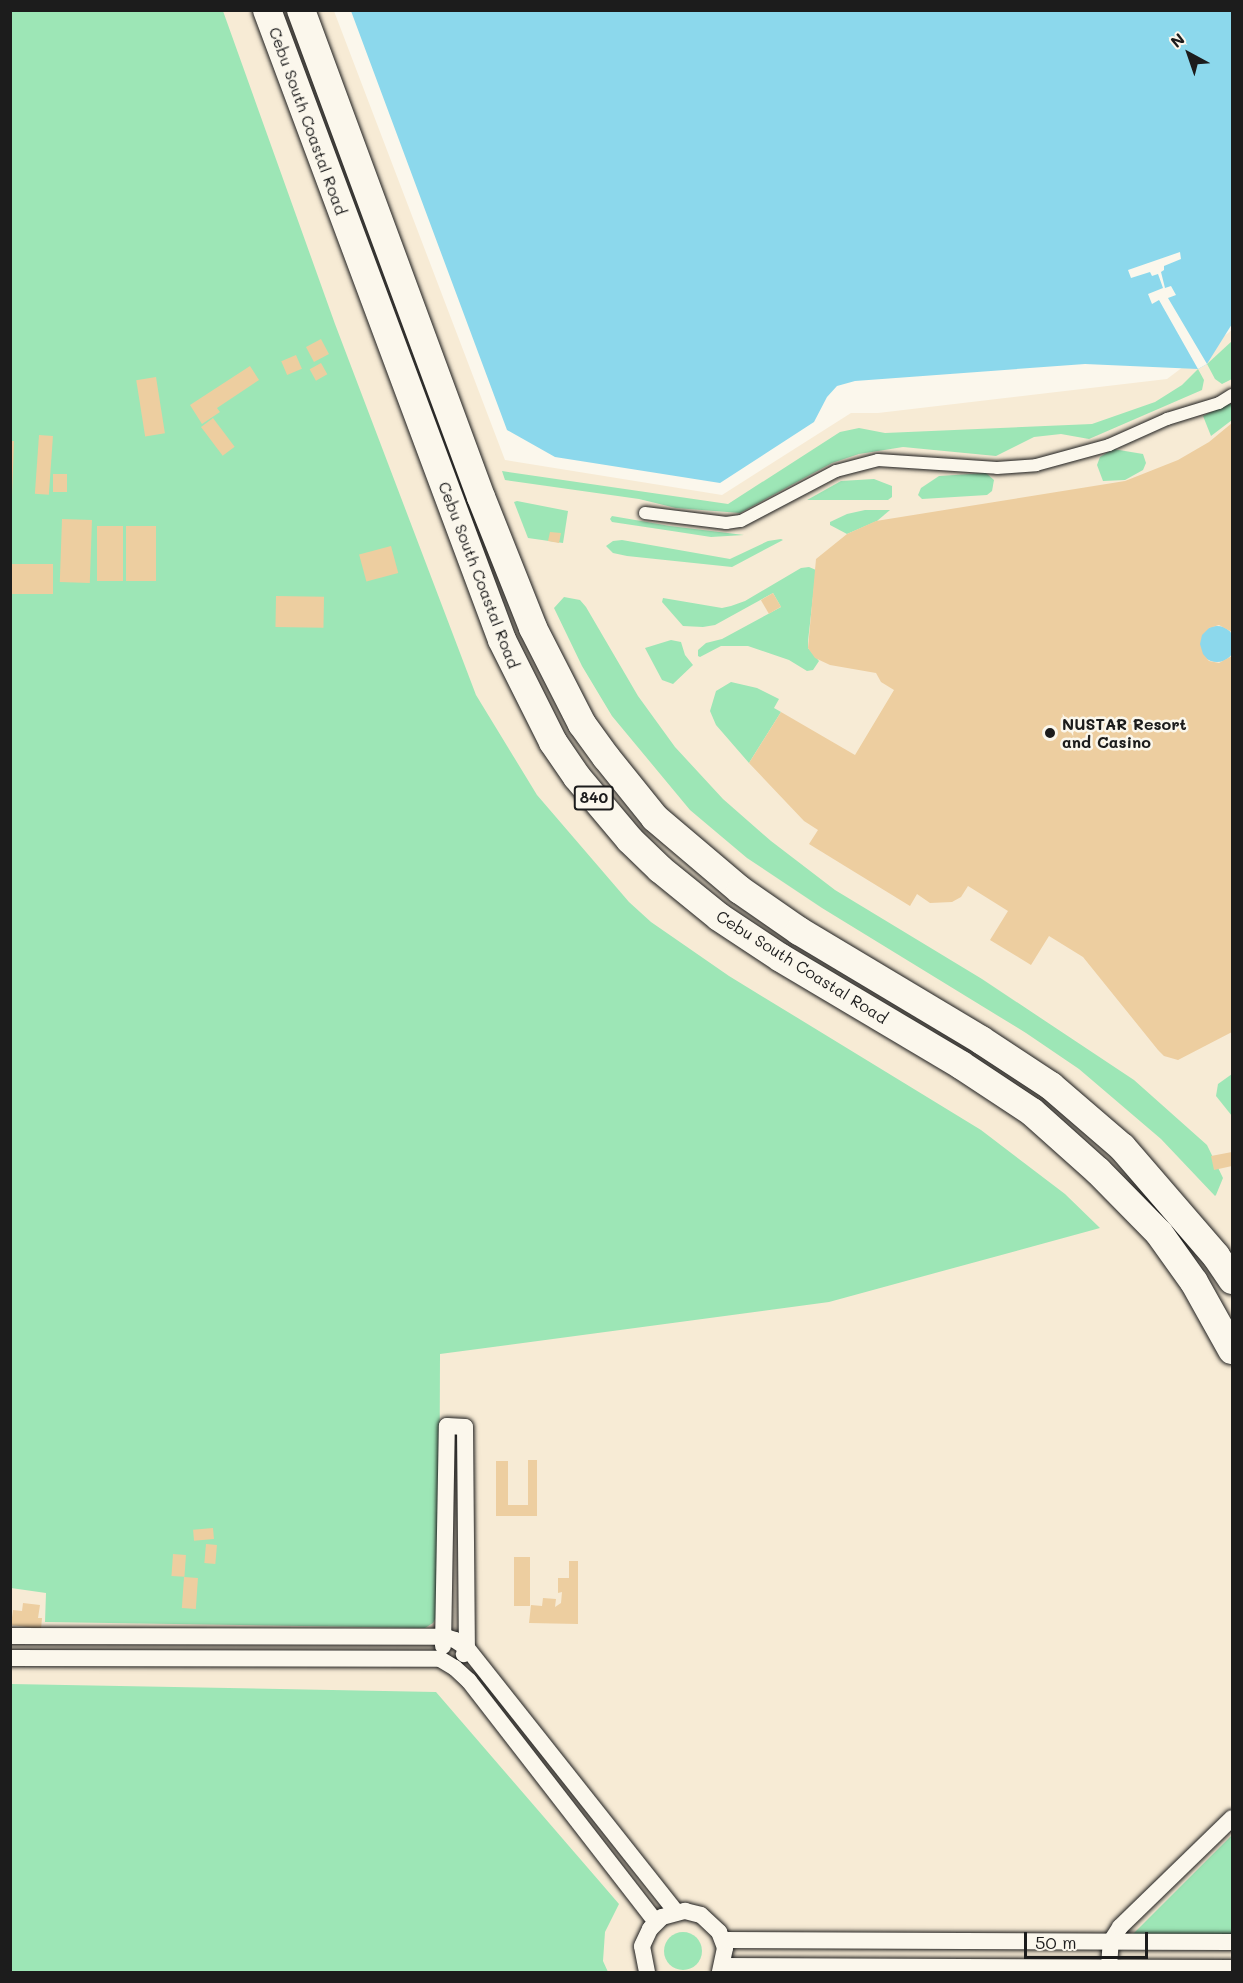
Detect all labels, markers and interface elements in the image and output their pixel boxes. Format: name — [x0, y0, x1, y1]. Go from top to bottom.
street label: Cebu South Coastal Road — [265, 24, 351, 218]
north arrow — [1159, 24, 1219, 84]
text: N — [1166, 28, 1189, 52]
street label: Cebu South Coastal Road — [434, 479, 524, 671]
place label: NUSTAR Resort and Casino — [1062, 714, 1187, 752]
marker: NUSTAR Resort and Casino — [1043, 726, 1057, 740]
road number: 840 — [573, 786, 615, 810]
street label: Cebu South Coastal Road — [713, 906, 891, 1028]
scale bar — [1027, 1920, 1152, 1958]
text: 50 m — [1035, 1930, 1077, 1954]

